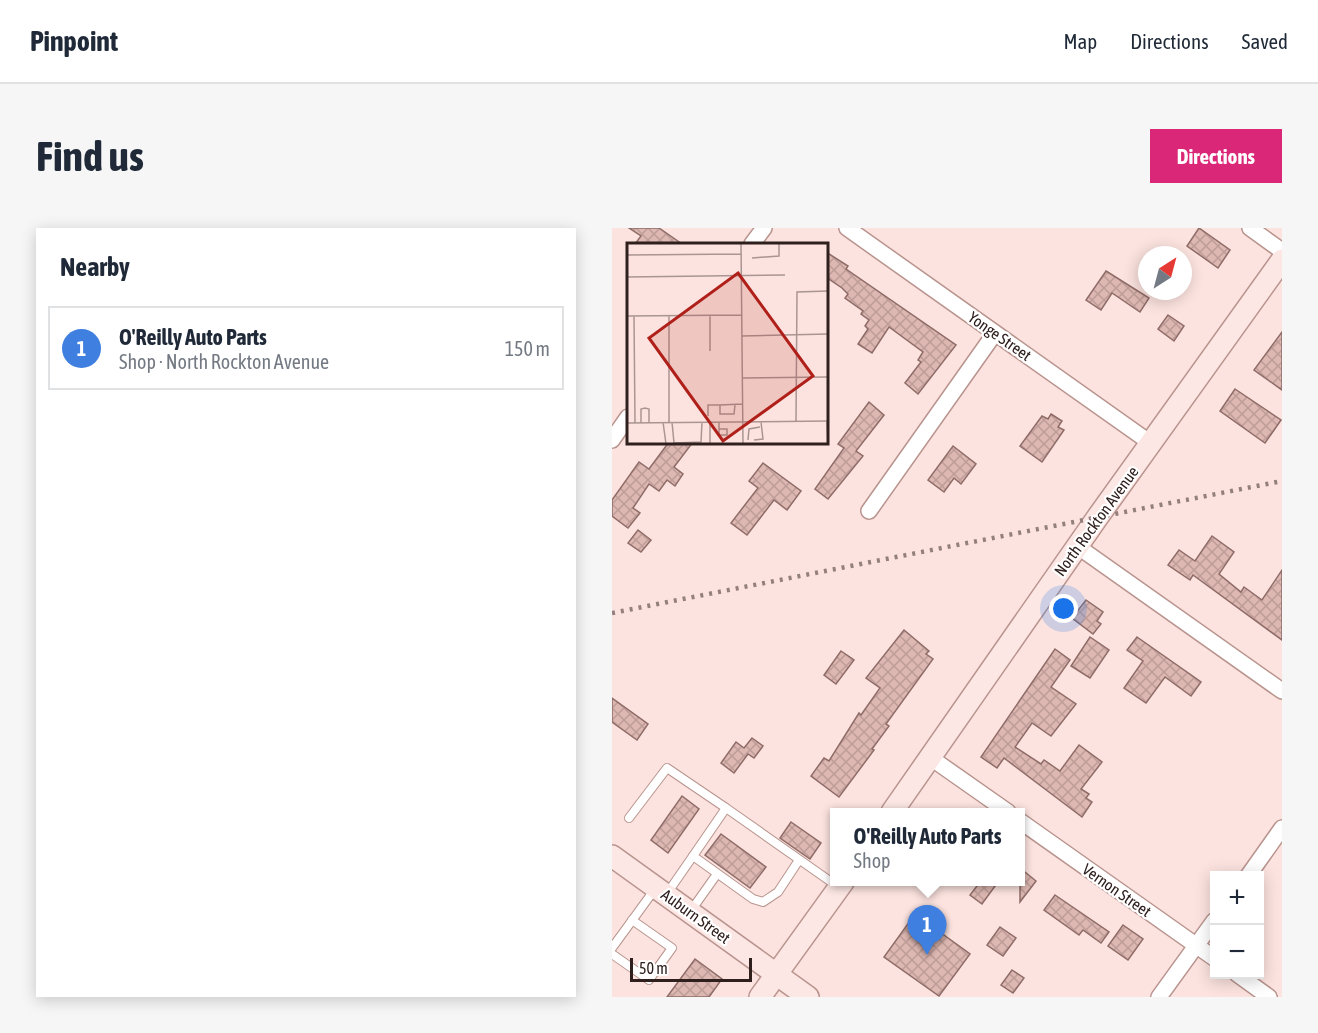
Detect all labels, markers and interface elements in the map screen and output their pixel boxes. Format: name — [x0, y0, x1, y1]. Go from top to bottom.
text: Pinpoint — [30, 25, 118, 57]
text: Map — [1063, 29, 1097, 53]
text: Directions — [1130, 29, 1209, 53]
text: Saved — [1242, 29, 1288, 53]
button: Directions — [1150, 129, 1282, 183]
text: Find us — [36, 132, 144, 180]
inset map — [627, 243, 828, 444]
north arrow — [1138, 246, 1192, 300]
text: Nearby — [60, 252, 130, 282]
street label: Yonge Street — [965, 308, 1035, 365]
text: O'Reilly Auto Parts — [119, 324, 267, 350]
text: 1 — [77, 337, 86, 360]
text: 150 m — [505, 337, 550, 360]
text: Shop · North Rockton Avenue — [119, 350, 329, 373]
street label: North Rockton Avenue — [1050, 463, 1142, 579]
your location — [1049, 594, 1078, 623]
popup — [830, 808, 1025, 886]
text: O'Reilly Auto Parts — [854, 823, 1001, 849]
text: Shop — [854, 849, 891, 872]
street label: Vernon Street — [1079, 860, 1155, 920]
map controls — [1210, 871, 1264, 979]
button: + — [1210, 871, 1264, 925]
street label: Auburn Street — [658, 885, 734, 947]
pin: 1 — [908, 906, 946, 955]
button: − — [1210, 925, 1264, 979]
scale bar — [630, 955, 752, 982]
text: 50 m — [639, 959, 668, 977]

